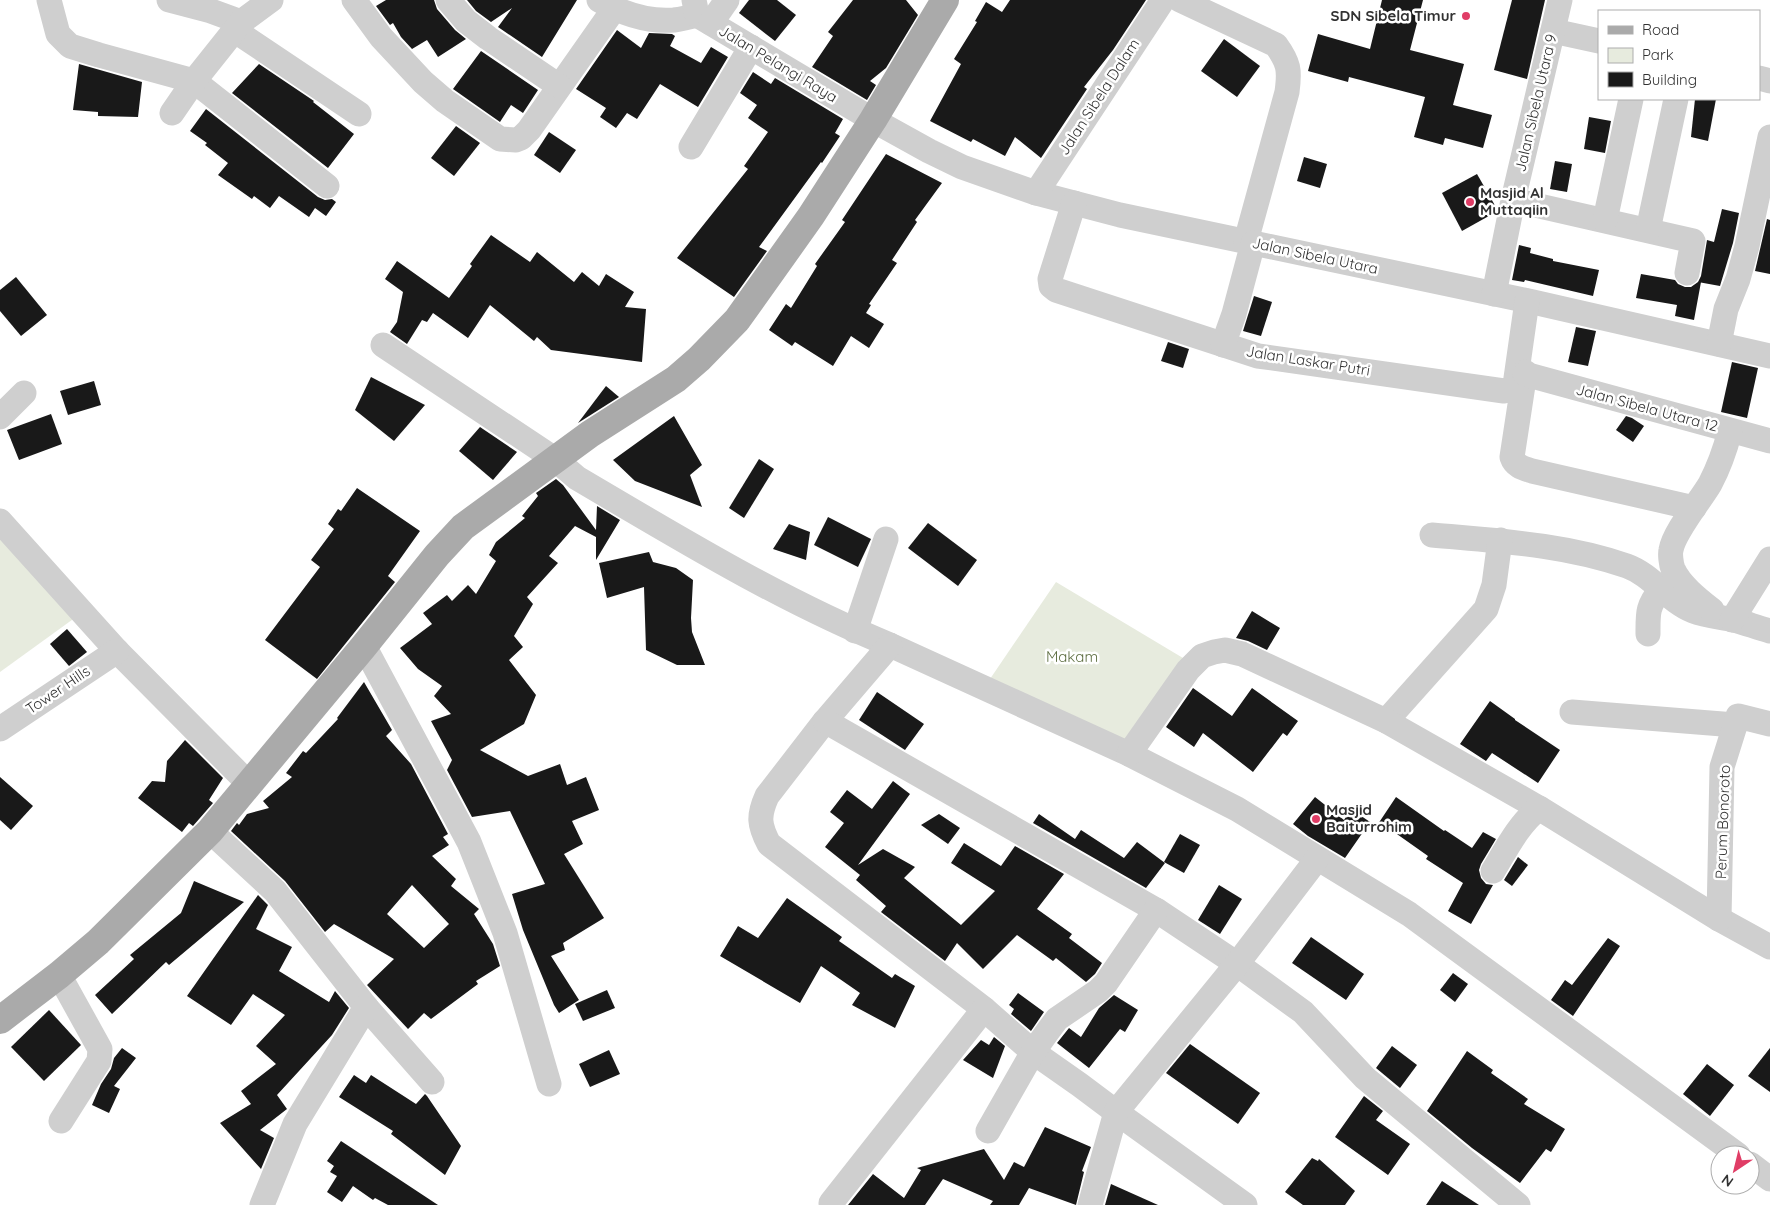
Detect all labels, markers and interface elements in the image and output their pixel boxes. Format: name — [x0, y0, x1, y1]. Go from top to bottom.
place label: SDN Sibela Timur — [1331, 6, 1456, 25]
marker: SDN Sibela Timur — [1460, 10, 1472, 22]
legend — [1598, 10, 1760, 100]
text: Road — [1642, 20, 1679, 39]
street label: Jalan Pelangi Raya — [716, 21, 841, 106]
street label: Jalan Sibela Utara 9 — [1510, 32, 1561, 174]
street label: Jalan Sibela Dalam — [1054, 35, 1143, 158]
text: Park — [1642, 45, 1674, 64]
text: Building — [1642, 70, 1697, 89]
place label: Masjid Al Muttaqiin — [1480, 183, 1548, 219]
marker: Masjid Al Muttaqiin — [1464, 196, 1476, 208]
street label: Jalan Sibela Utara — [1250, 233, 1380, 278]
street label: Jalan Laskar Putri — [1245, 341, 1372, 380]
street label: Jalan Sibela Utara 12 — [1574, 379, 1720, 436]
park label: Makam — [1046, 647, 1098, 666]
street label: Tower Hills — [22, 661, 94, 718]
street label: Perum Bonoroto — [1711, 764, 1734, 880]
place label: Masjid Baiturrohim — [1326, 800, 1412, 836]
marker: Masjid Baiturrohim — [1310, 813, 1322, 825]
north arrow — [1710, 1145, 1760, 1195]
text: N — [1718, 1170, 1737, 1191]

